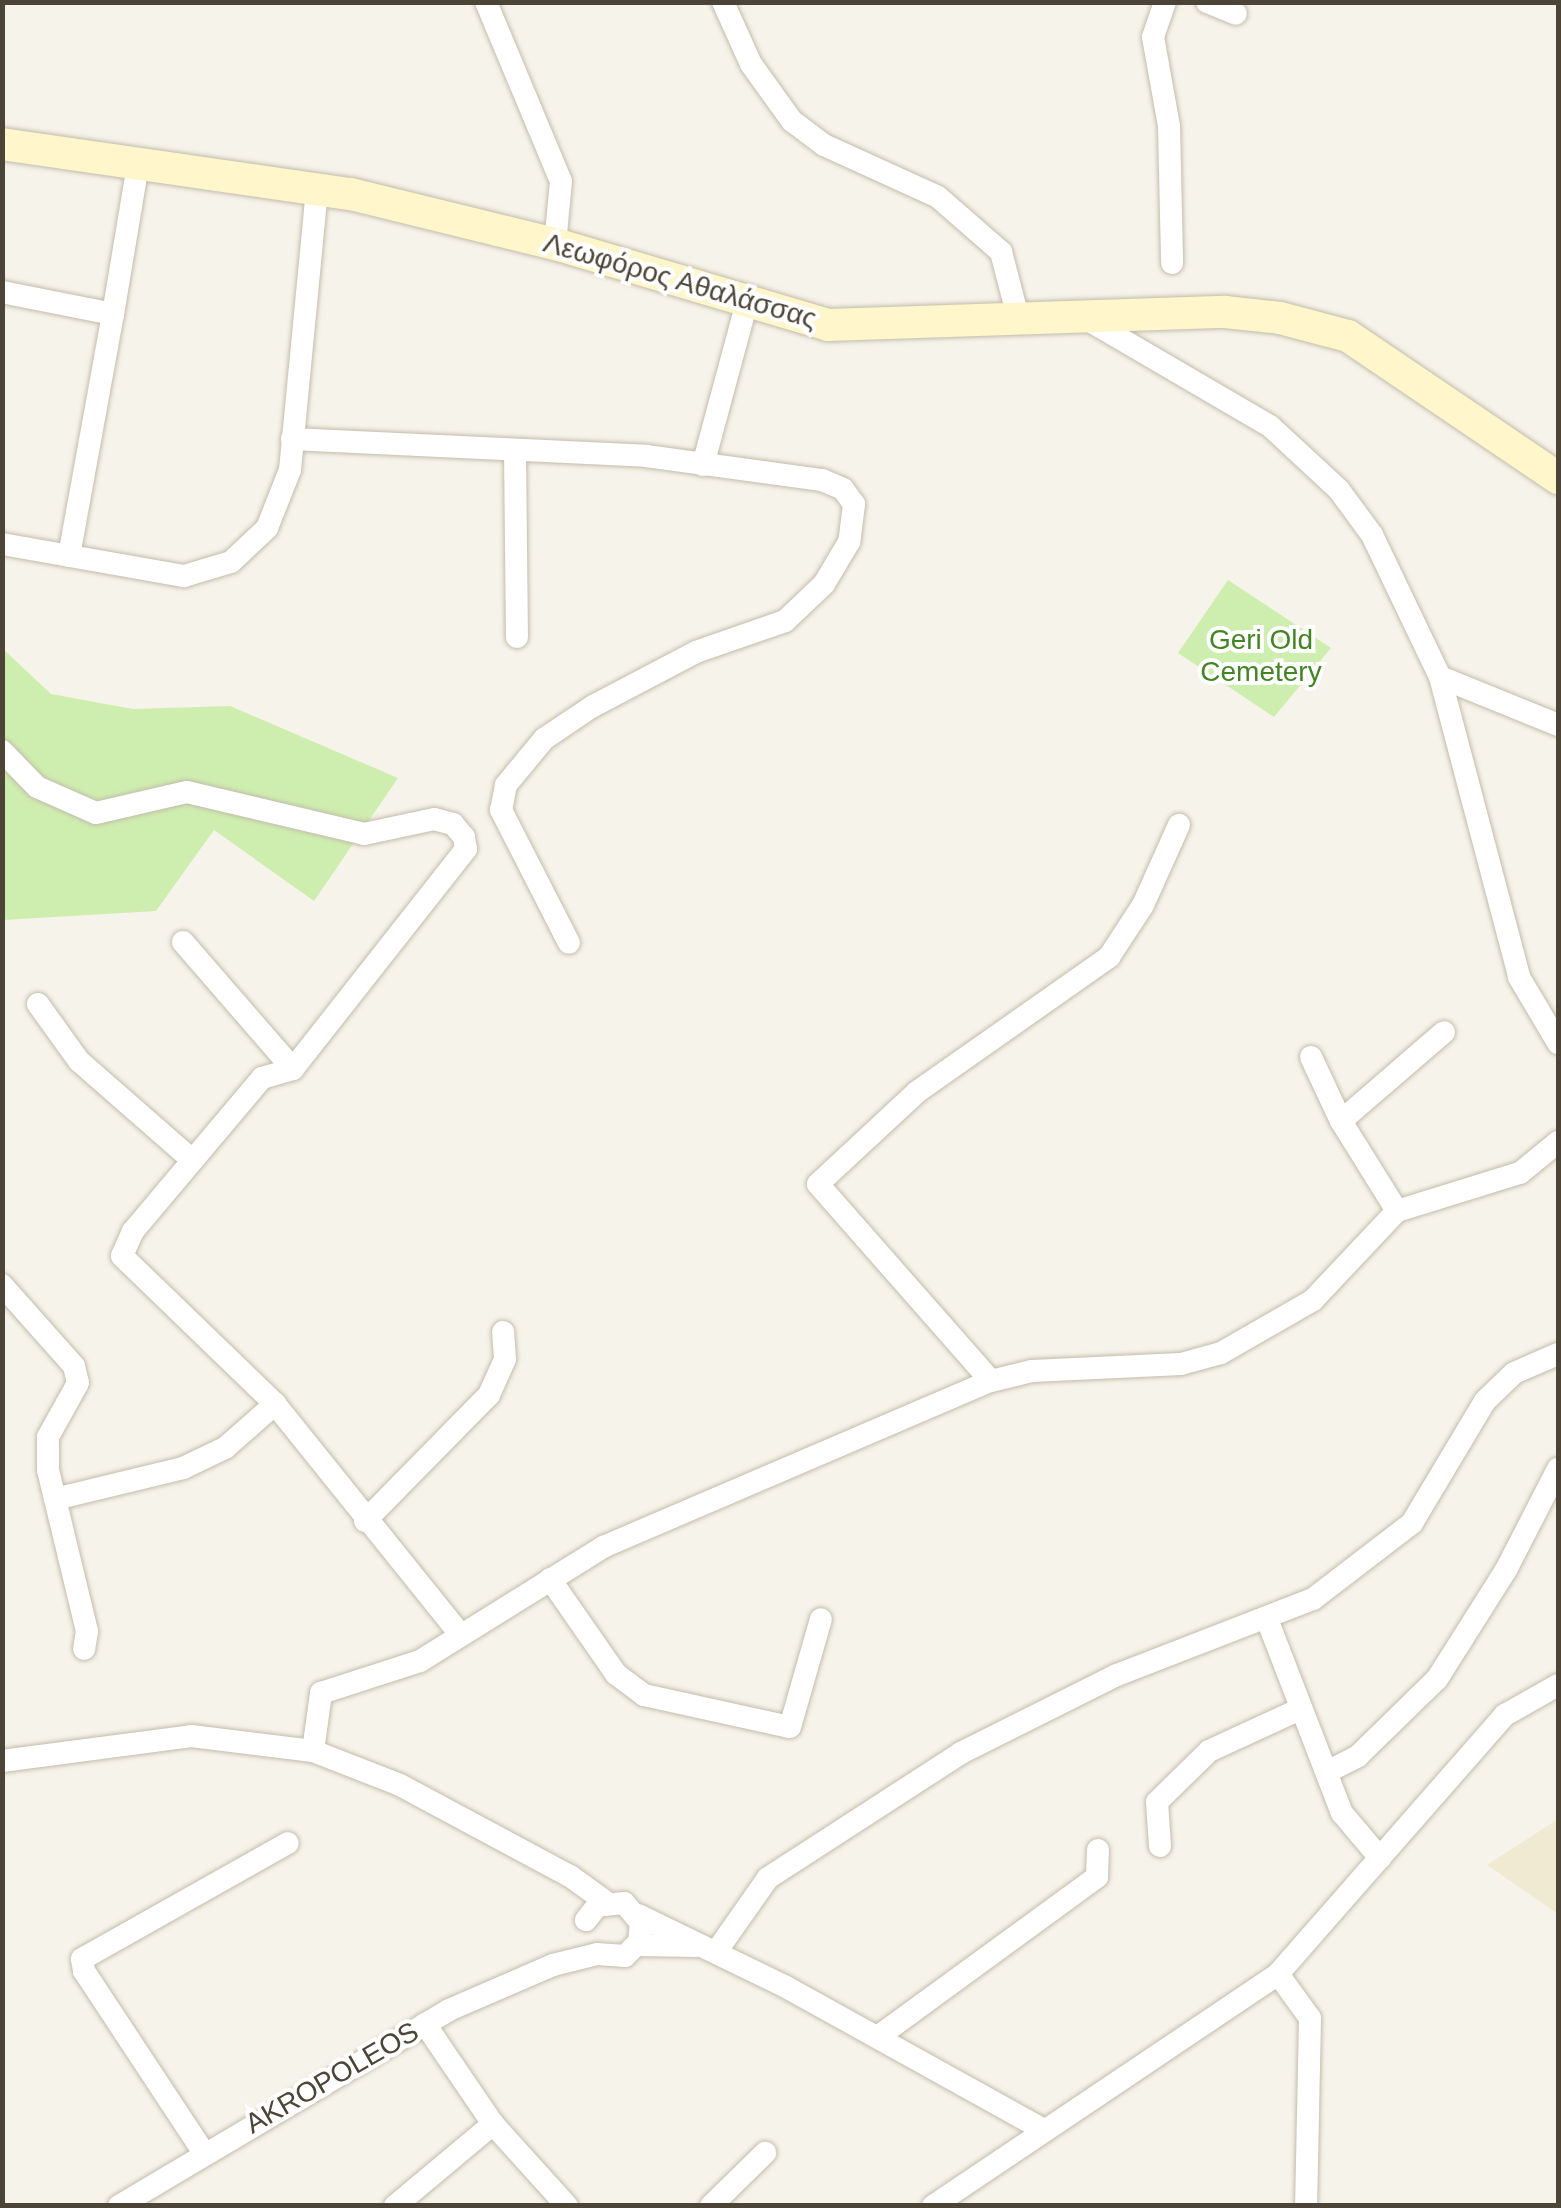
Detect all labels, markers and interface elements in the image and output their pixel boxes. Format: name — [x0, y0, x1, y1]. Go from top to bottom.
street label: Λεωφόρος Αθαλάσσας — [539, 226, 821, 336]
park label: Geri Old Cemetery — [1200, 623, 1322, 689]
street label: AKROPOLEOS — [239, 2015, 425, 2141]

